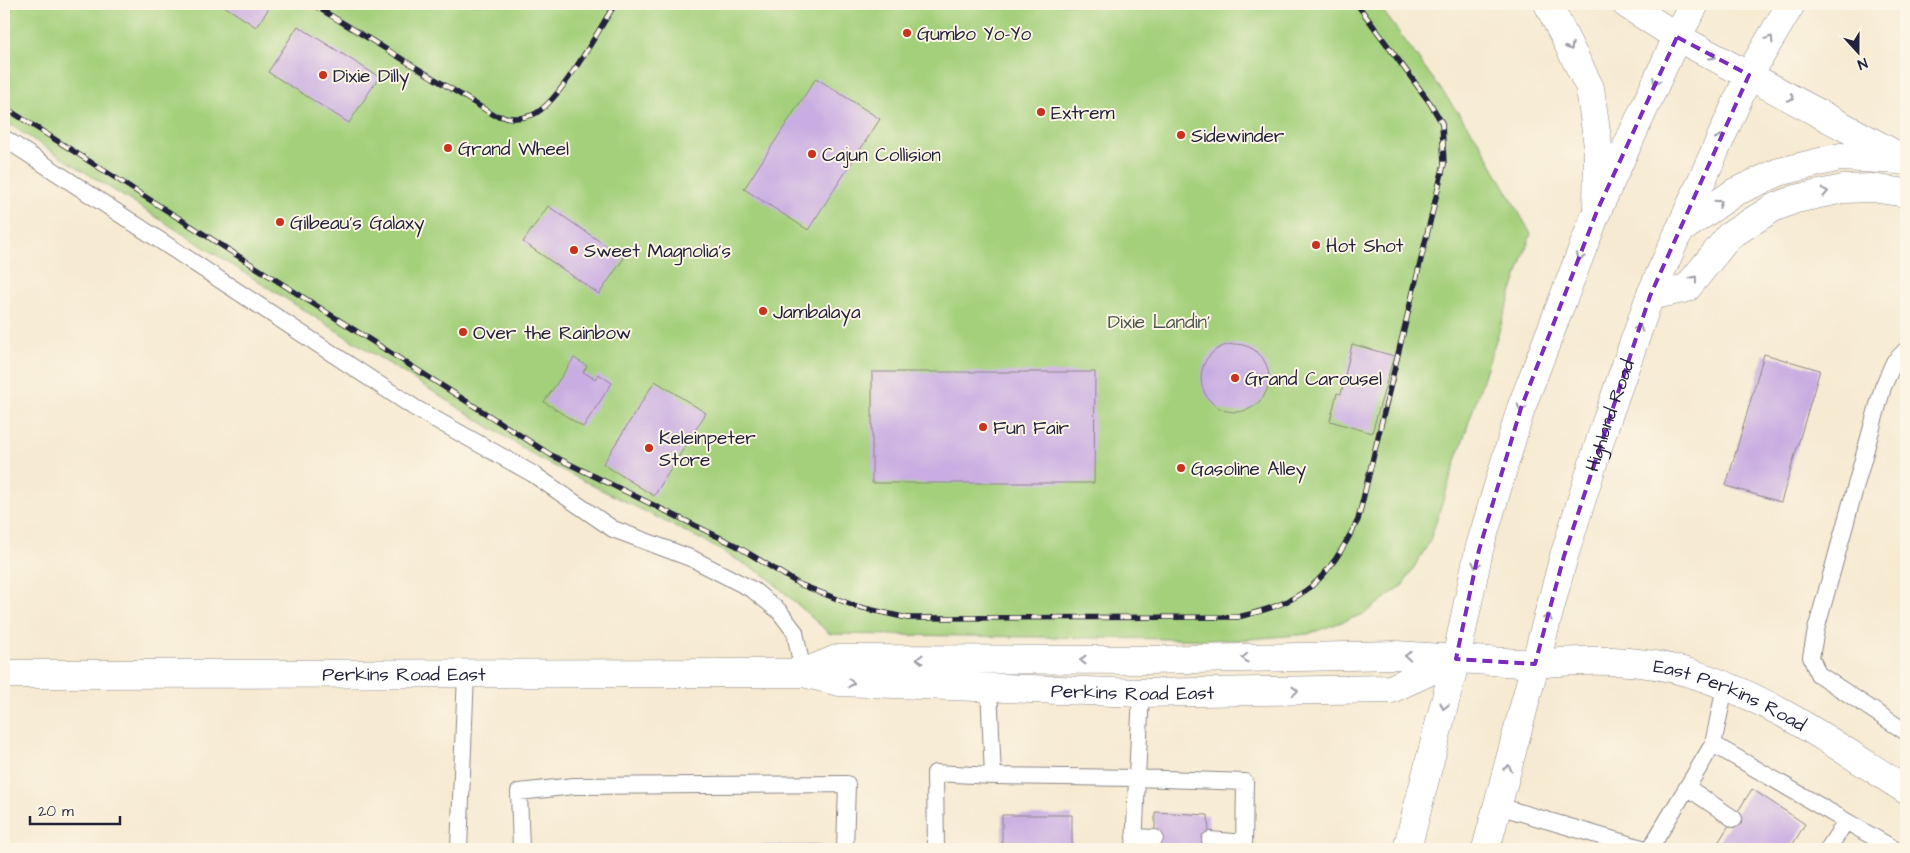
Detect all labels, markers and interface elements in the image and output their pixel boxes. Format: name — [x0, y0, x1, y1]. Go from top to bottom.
place label: Gumbo Yo-Yo — [917, 21, 1031, 48]
marker: Gumbo Yo-Yo — [901, 27, 913, 39]
north arrow — [1832, 28, 1882, 78]
one-way arrow — [1763, 36, 1773, 45]
one-way arrow — [1564, 42, 1574, 51]
one-way arrow — [1707, 50, 1716, 60]
text: N — [1854, 52, 1870, 74]
place label: Dixie Dilly — [333, 63, 410, 91]
marker: Dixie Dilly — [317, 69, 329, 81]
one-way arrow — [1652, 76, 1663, 85]
one-way arrow — [1786, 92, 1795, 102]
place label: Extrem — [1051, 100, 1115, 127]
marker: Extrem — [1035, 106, 1047, 118]
place label: Sidewinder — [1191, 123, 1285, 150]
marker: Sidewinder — [1175, 129, 1187, 141]
one-way arrow — [1714, 134, 1724, 143]
place label: Grand Wheel — [458, 136, 569, 163]
marker: Grand Wheel — [442, 142, 454, 154]
place label: Cajun Collision — [822, 142, 941, 169]
marker: Cajun Collision — [806, 148, 818, 160]
one-way arrow — [1821, 187, 1830, 198]
one-way arrow — [1713, 200, 1722, 209]
place label: Gilbeau's Galaxy — [290, 210, 425, 238]
marker: Gilbeau's Galaxy — [274, 216, 286, 228]
place label: Hot Shot — [1326, 233, 1404, 260]
place label: Sweet Magnolia's — [584, 238, 731, 266]
marker: Hot Shot — [1310, 239, 1322, 251]
marker: Sweet Magnolia's — [568, 244, 580, 256]
one-way arrow — [1576, 252, 1586, 261]
one-way arrow — [1688, 275, 1697, 285]
place label: Jambalaya — [773, 299, 861, 327]
marker: Jambalaya — [757, 305, 769, 317]
park label: Dixie Landin' — [1108, 309, 1210, 336]
place label: Over the Rainbow — [473, 320, 631, 347]
one-way arrow — [1633, 325, 1643, 333]
marker: Over the Rainbow — [457, 326, 469, 338]
street label: Highland Road — [1579, 356, 1642, 475]
place label: Grand Carousel — [1245, 366, 1382, 393]
marker: Grand Carousel — [1229, 372, 1241, 384]
one-way arrow — [1517, 404, 1527, 412]
place label: Fun Fair — [993, 415, 1070, 442]
marker: Fun Fair — [977, 421, 989, 433]
place label: Keleinpeter Store — [659, 425, 756, 474]
marker: Keleinpeter Store — [643, 442, 655, 454]
place label: Gasoline Alley — [1191, 456, 1307, 484]
marker: Gasoline Alley — [1175, 462, 1187, 474]
one-way arrow — [1471, 560, 1482, 569]
one-way arrow — [1542, 613, 1552, 621]
one-way arrow — [1403, 650, 1411, 661]
one-way arrow — [1241, 653, 1248, 663]
street label: East Perkins Road — [1651, 653, 1811, 739]
one-way arrow — [916, 654, 924, 664]
one-way arrow — [1078, 655, 1086, 665]
street label: Perkins Road East — [322, 661, 486, 689]
one-way arrow — [847, 677, 855, 688]
street label: Perkins Road East — [1050, 678, 1215, 708]
one-way arrow — [1291, 686, 1299, 696]
one-way arrow — [1439, 702, 1450, 711]
one-way arrow — [1502, 764, 1513, 773]
scale bar — [30, 793, 120, 825]
text: 20 m — [38, 801, 74, 822]

